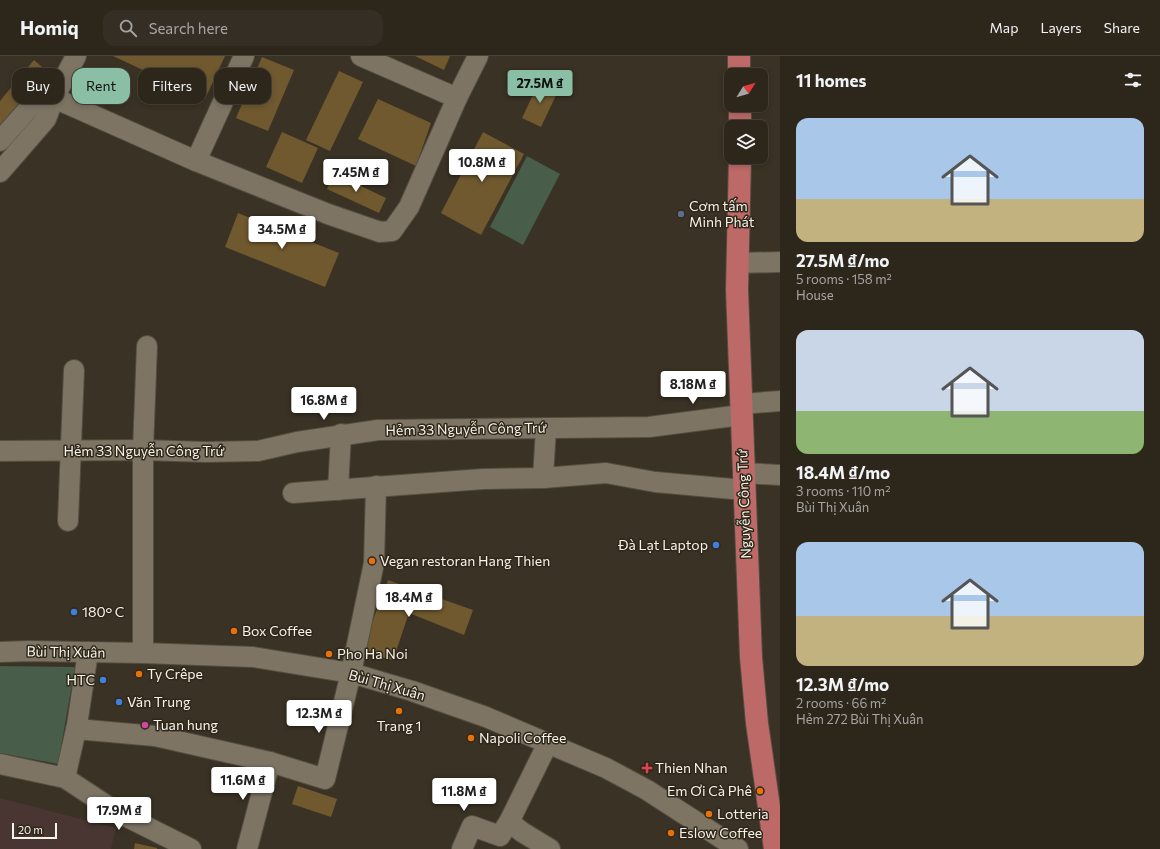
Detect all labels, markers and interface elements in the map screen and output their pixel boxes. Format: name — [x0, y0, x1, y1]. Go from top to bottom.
search box — [103, 10, 383, 46]
text: Homiq — [20, 16, 79, 39]
icon: search — [117, 17, 139, 39]
text: Search here — [149, 19, 228, 37]
text: Map — [990, 19, 1018, 36]
text: Layers — [1040, 19, 1082, 36]
text: Share — [1104, 19, 1140, 36]
chip: Buy — [12, 68, 64, 104]
chip: Rent — [72, 68, 130, 104]
chip: Filters — [138, 68, 206, 104]
chip: New — [214, 68, 271, 104]
north arrow — [724, 68, 768, 112]
map controls — [724, 68, 768, 164]
icon: filters — [1122, 69, 1144, 91]
pin: 27.5M ₫ — [503, 70, 577, 104]
text: 11 homes — [796, 70, 866, 91]
text: 27.5M ₫ — [517, 75, 563, 91]
button: layers — [724, 120, 768, 164]
icon: home — [934, 144, 1006, 216]
pin: 10.8M ₫ — [445, 149, 519, 183]
text: 10.8M ₫ — [458, 154, 506, 170]
pin: 7.45M ₫ — [319, 159, 393, 193]
text: 7.45M ₫ — [332, 164, 380, 180]
place label: Cơm tấm Minh Phát — [689, 197, 755, 230]
marker: Cơm tấm Minh Phát — [676, 209, 686, 219]
pin: 34.5M ₫ — [245, 216, 319, 250]
text: 34.5M ₫ — [258, 221, 306, 237]
text: 27.5M ₫/mo — [796, 250, 889, 271]
text: 5 rooms · 158 m² — [796, 271, 892, 287]
text: House — [796, 287, 834, 303]
icon: home — [934, 356, 1006, 428]
pin: 8.18M ₫ — [656, 371, 730, 405]
text: 8.18M ₫ — [670, 376, 716, 392]
pin: 16.8M ₫ — [287, 387, 361, 421]
text: 16.8M ₫ — [300, 392, 348, 408]
street label: Hẻm 33 Nguyễn Công Trứ — [385, 419, 547, 438]
street label: Hẻm 33 Nguyễn Công Trứ — [63, 442, 225, 459]
street label: Nguyễn Công Trứ — [733, 449, 754, 559]
text: 18.4M ₫/mo — [796, 462, 890, 483]
text: 3 rooms · 110 m² — [796, 483, 890, 499]
text: Bùi Thị Xuân — [796, 499, 869, 515]
place label: Đà Lạt Laptop — [617, 536, 708, 553]
marker: Đà Lạt Laptop — [711, 540, 721, 550]
place label: Vegan restoran Hang Thien — [380, 552, 550, 569]
marker: Vegan restoran Hang Thien — [367, 556, 377, 566]
icon: home — [934, 568, 1006, 640]
pin: 18.4M ₫ — [372, 584, 446, 618]
text: 18.4M ₫ — [385, 589, 433, 605]
place label: 180° C — [82, 603, 124, 620]
marker: 180° C — [69, 607, 79, 617]
place label: Box Coffee — [242, 622, 312, 639]
marker: Box Coffee — [229, 626, 239, 636]
street label: Bùi Thị Xuân — [26, 642, 106, 661]
place label: Pho Ha Noi — [337, 645, 408, 662]
marker: Pho Ha Noi — [324, 649, 334, 659]
place label: Ty Crêpe — [147, 665, 203, 682]
street label: Bùi Thị Xuân — [347, 665, 427, 704]
marker: Ty Crêpe — [134, 669, 144, 679]
place label: HTC — [66, 671, 95, 688]
text: 12.3M ₫/mo — [796, 674, 889, 695]
marker: HTC — [98, 675, 108, 685]
place label: Văn Trung — [127, 693, 191, 710]
text: 2 rooms · 66 m² — [796, 695, 886, 711]
marker: Văn Trung — [114, 697, 124, 707]
pin: 12.3M ₫ — [282, 700, 356, 734]
text: 12.3M ₫ — [296, 705, 342, 721]
marker: Trang 1 — [394, 706, 404, 716]
text: Hẻm 272 Bùi Thị Xuân — [796, 711, 923, 727]
place label: Tuan hung — [153, 716, 219, 733]
place label: Trang 1 — [377, 717, 421, 734]
marker: Tuan hung — [140, 720, 150, 730]
place label: Napoli Coffee — [479, 729, 566, 746]
marker: Napoli Coffee — [466, 733, 476, 743]
place label: Thien Nhan — [655, 759, 728, 776]
marker: Thien Nhan — [642, 763, 652, 773]
pin: 11.6M ₫ — [206, 767, 280, 801]
text: 11.6M ₫ — [220, 772, 266, 788]
pin: 11.8M ₫ — [427, 778, 501, 812]
place label: Em Ơi Cà Phê — [667, 782, 752, 799]
text: 11.8M ₫ — [441, 783, 487, 799]
marker: Em Ơi Cà Phê — [755, 786, 765, 796]
pin: 17.9M ₫ — [82, 797, 156, 831]
text: 17.9M ₫ — [96, 802, 142, 818]
place label: Lotteria — [717, 805, 769, 822]
marker: Lotteria — [704, 809, 714, 819]
scale bar — [12, 821, 57, 840]
text: 20 m — [18, 823, 43, 836]
place label: Eslow Coffee — [679, 824, 762, 841]
marker: Eslow Coffee — [666, 828, 676, 838]

